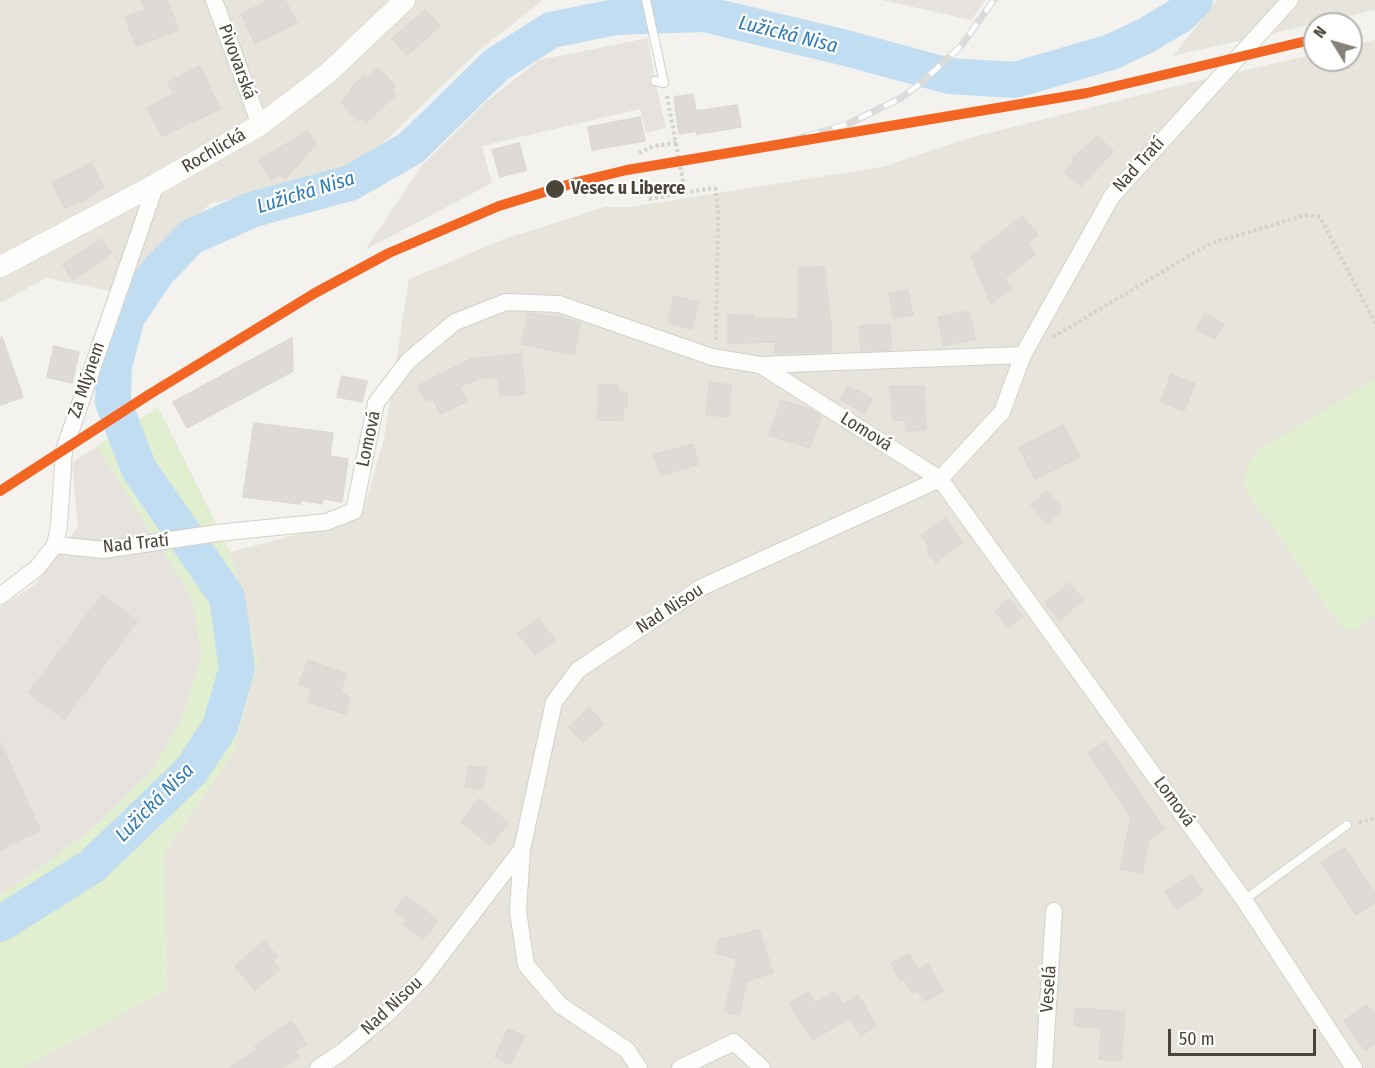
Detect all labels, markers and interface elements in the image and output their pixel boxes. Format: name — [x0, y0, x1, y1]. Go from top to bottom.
water label: Lužická Nisa — [736, 11, 840, 59]
north arrow — [1303, 12, 1363, 72]
street label: Pivovarská — [213, 21, 261, 103]
text: N — [1309, 23, 1330, 42]
street label: Rochlická — [178, 124, 250, 178]
street label: Nad Tratí — [1109, 133, 1169, 197]
water label: Lužická Nisa — [254, 167, 358, 219]
marker: Vesec u Liberce — [544, 178, 566, 200]
place label: Vesec u Liberce — [571, 178, 685, 200]
street label: Za Mlýnem — [64, 339, 110, 421]
street label: Lomová — [836, 408, 896, 456]
street label: Lomová — [353, 409, 385, 469]
street label: Nad Tratí — [102, 530, 170, 558]
street label: Nad Nisou — [632, 579, 708, 639]
water label: Lužická Nisa — [111, 759, 199, 847]
street label: Lomová — [1149, 773, 1199, 831]
street label: Veselá — [1037, 964, 1061, 1014]
street label: Nad Nisou — [357, 972, 427, 1040]
scale bar — [1171, 1017, 1320, 1055]
text: 50 m — [1179, 1028, 1215, 1050]

